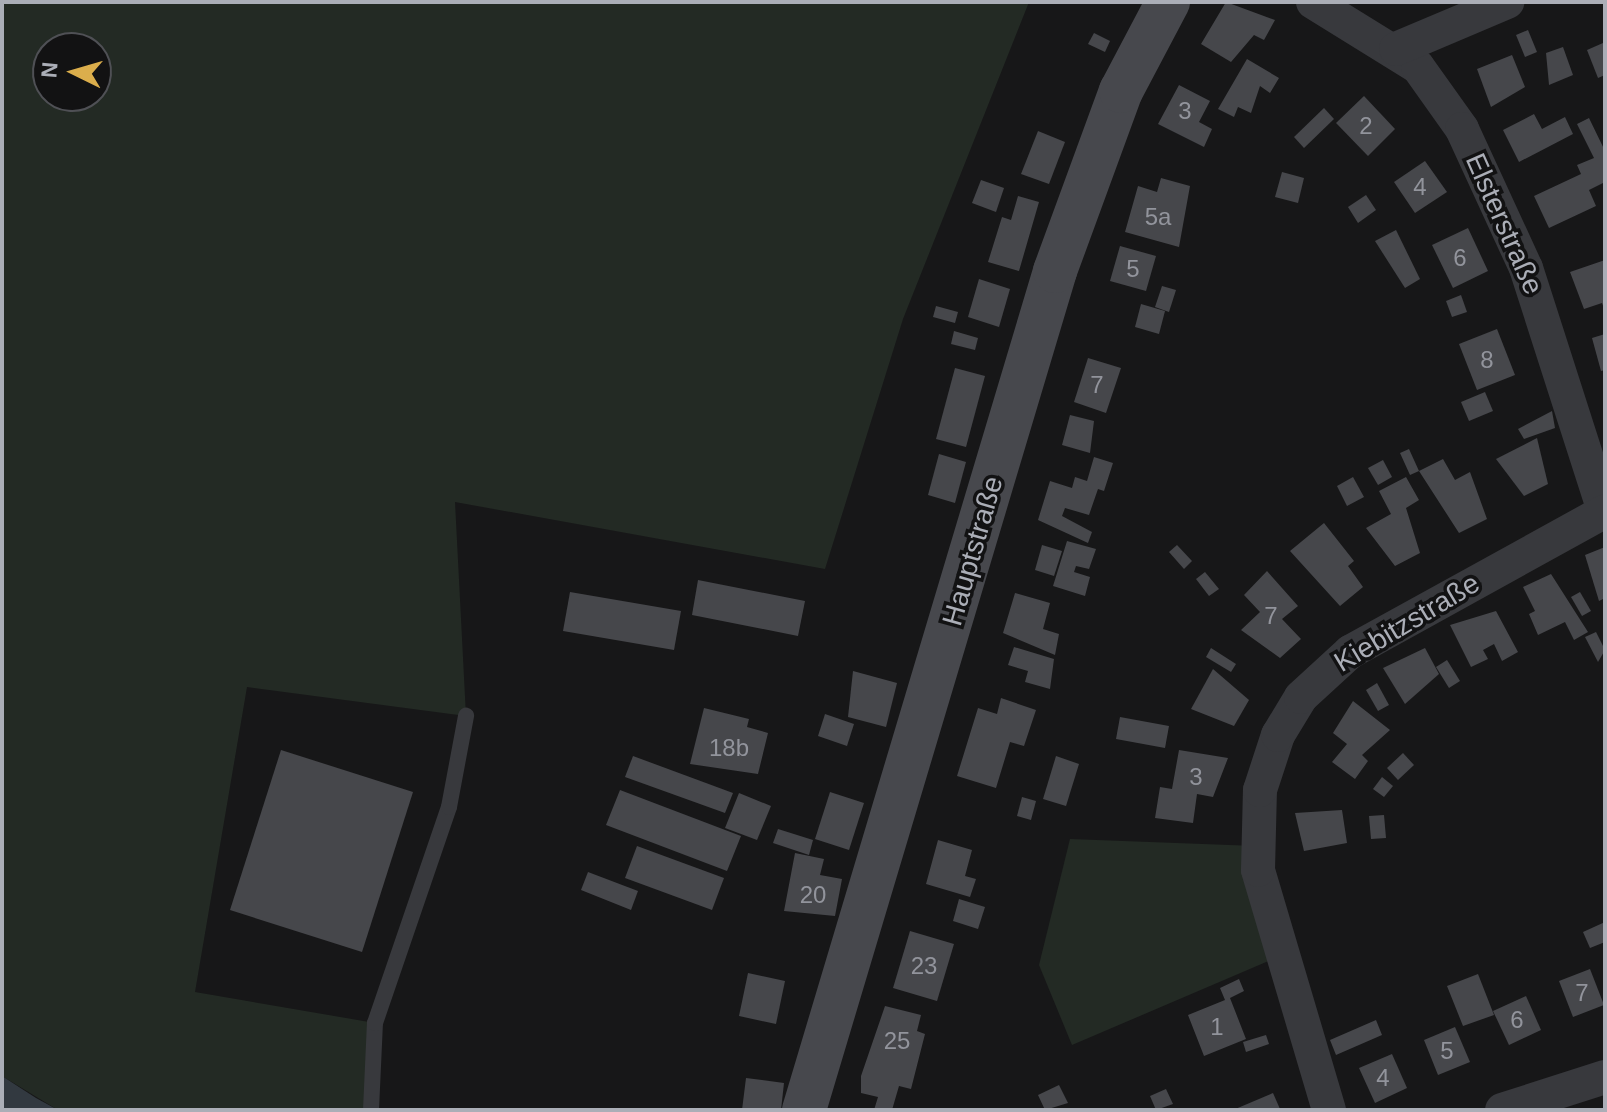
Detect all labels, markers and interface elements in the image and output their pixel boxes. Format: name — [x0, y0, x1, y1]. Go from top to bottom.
north arrow — [32, 32, 112, 112]
text: N — [36, 61, 63, 79]
house number: 3 — [1178, 97, 1192, 125]
house number: 2 — [1359, 112, 1373, 140]
street label: Elsterstraße — [1458, 148, 1550, 300]
house number: 4 — [1413, 173, 1427, 201]
house number: 5a — [1145, 203, 1171, 231]
house number: 6 — [1453, 244, 1467, 272]
house number: 5 — [1126, 255, 1140, 283]
house number: 8 — [1480, 346, 1494, 374]
house number: 7 — [1090, 371, 1104, 399]
street label: Hauptstraße — [936, 472, 1010, 630]
street label: Kiebitzstraße — [1328, 567, 1486, 679]
house number: 7 — [1264, 602, 1278, 630]
house number: 18b — [709, 734, 749, 762]
house number: 3 — [1189, 763, 1203, 791]
house number: 20 — [800, 881, 826, 909]
house number: 23 — [911, 952, 937, 980]
house number: 7 — [1575, 979, 1589, 1007]
house number: 6 — [1510, 1006, 1524, 1034]
house number: 1 — [1210, 1013, 1224, 1041]
house number: 25 — [884, 1027, 910, 1055]
house number: 5 — [1440, 1037, 1454, 1065]
house number: 4 — [1376, 1064, 1390, 1092]

